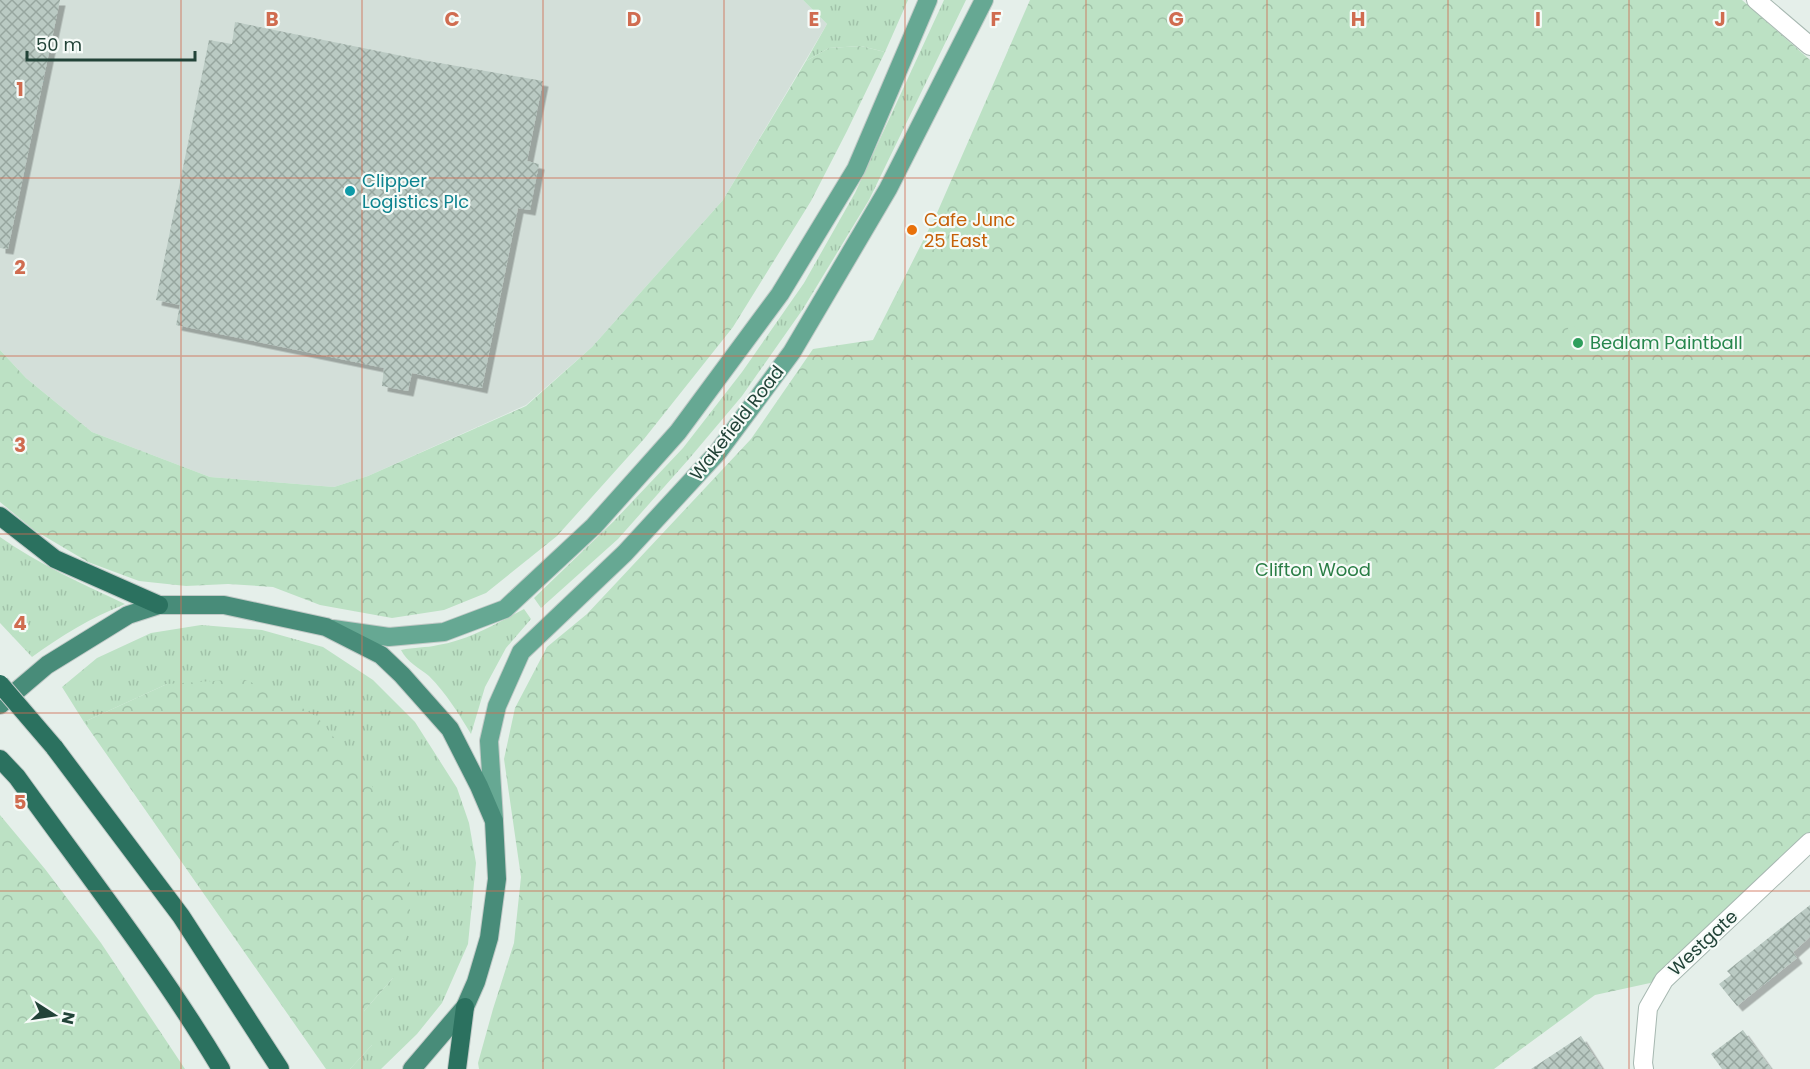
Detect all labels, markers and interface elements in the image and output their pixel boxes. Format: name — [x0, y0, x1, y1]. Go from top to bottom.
text: B — [265, 5, 279, 33]
text: C — [444, 5, 460, 33]
text: D — [627, 5, 641, 33]
text: E — [809, 5, 819, 33]
text: F — [991, 5, 1002, 33]
text: G — [1168, 5, 1184, 33]
text: H — [1351, 5, 1365, 33]
text: I — [1535, 5, 1541, 33]
text: J — [1714, 5, 1726, 33]
scale bar — [27, 24, 195, 62]
text: 50 m — [36, 32, 82, 57]
text: 1 — [16, 75, 24, 103]
place label: Clipper Logistics Plc — [362, 168, 469, 214]
marker: Clipper Logistics Plc — [343, 184, 357, 198]
place label: Cafe Junc 25 East — [924, 207, 1016, 253]
marker: Cafe Junc 25 East — [905, 223, 919, 237]
text: 2 — [14, 253, 26, 281]
place label: Bedlam Paintball — [1590, 330, 1743, 355]
marker: Bedlam Paintball — [1571, 336, 1585, 350]
street label: Wakefield Road — [684, 360, 790, 486]
text: 3 — [14, 431, 26, 459]
park label: Clifton Wood — [1255, 557, 1371, 582]
text: 4 — [13, 609, 27, 637]
text: 5 — [14, 788, 27, 816]
street label: Westgate — [1662, 904, 1743, 981]
north arrow — [24, 985, 84, 1045]
text: N — [56, 1010, 81, 1026]

